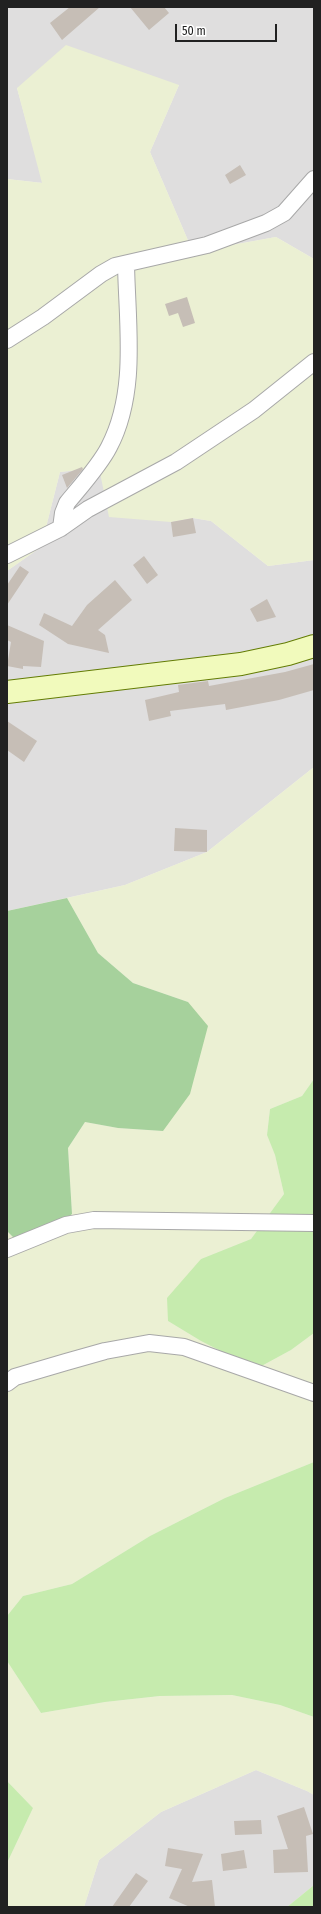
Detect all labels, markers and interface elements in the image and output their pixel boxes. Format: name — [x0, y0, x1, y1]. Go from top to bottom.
scale bar — [177, 16, 279, 42]
text: 50 m — [182, 24, 206, 38]

